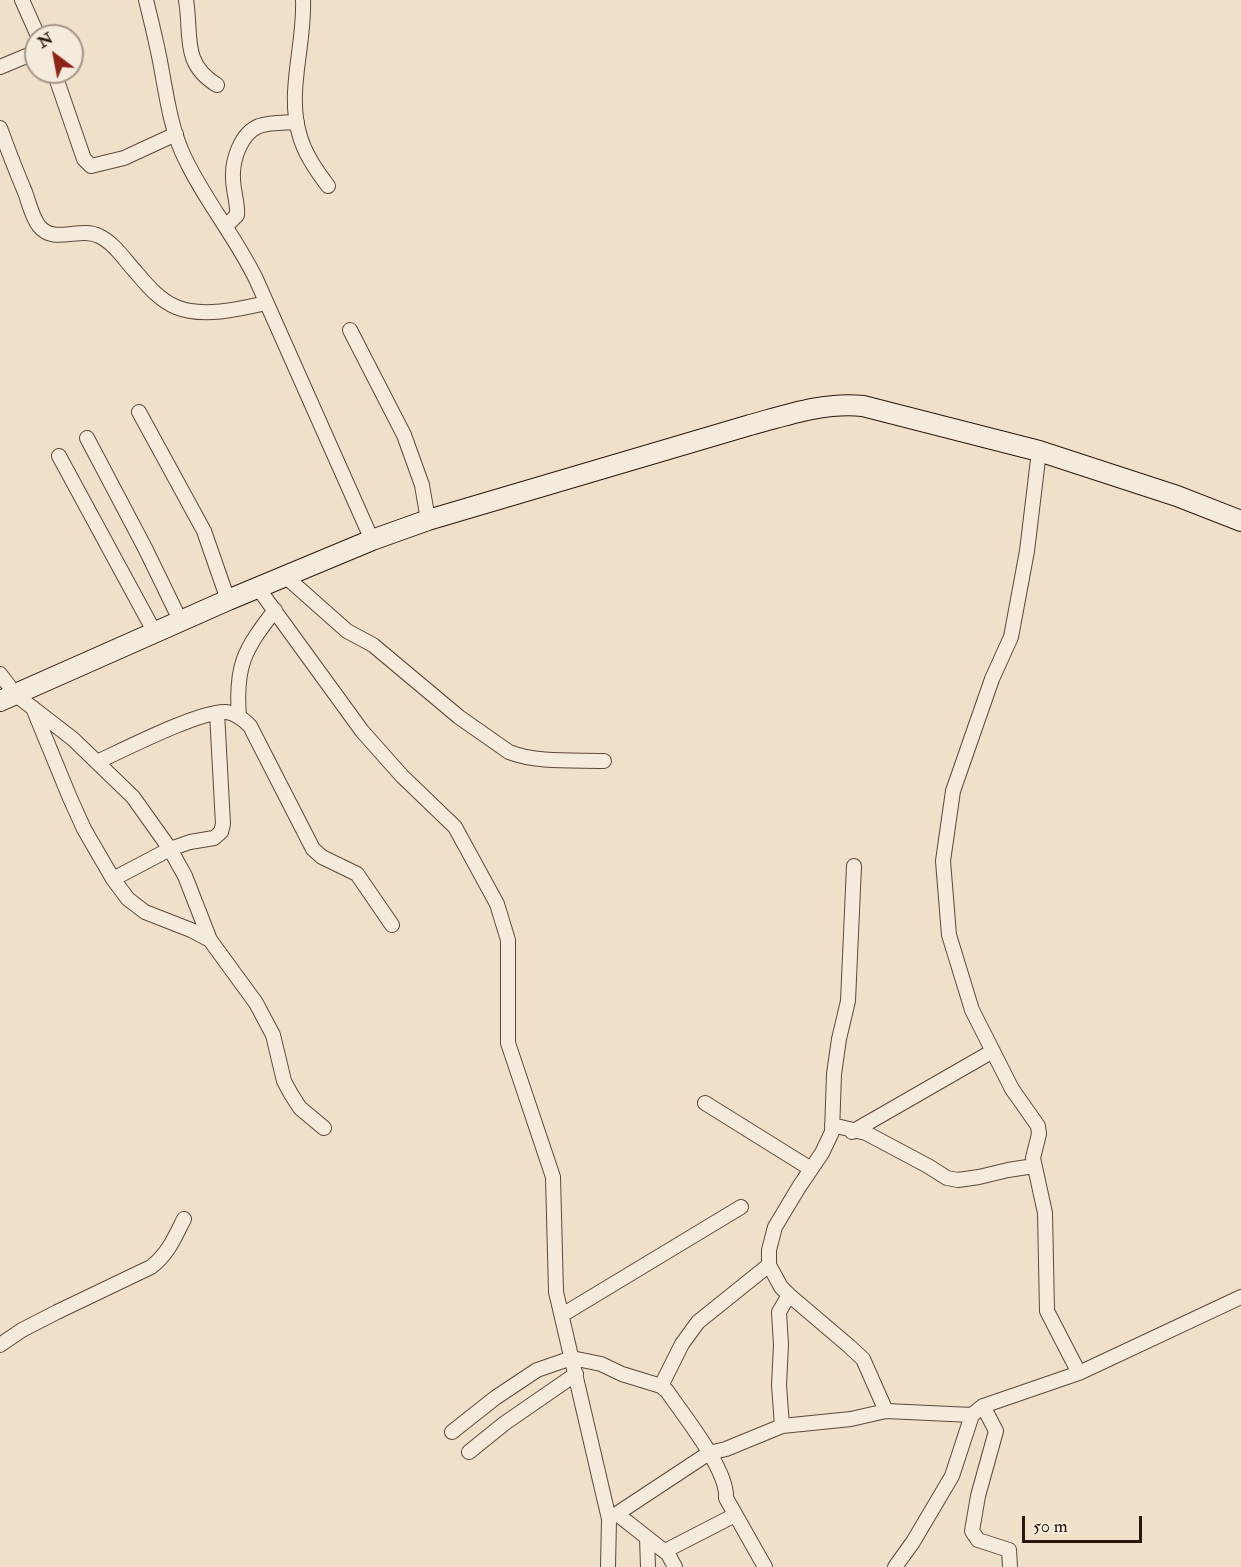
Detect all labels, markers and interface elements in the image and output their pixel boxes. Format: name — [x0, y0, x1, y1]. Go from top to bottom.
north arrow — [24, 24, 84, 84]
text: N — [34, 28, 57, 53]
scale bar — [1025, 1504, 1145, 1542]
text: 50 m — [1033, 1515, 1068, 1538]

